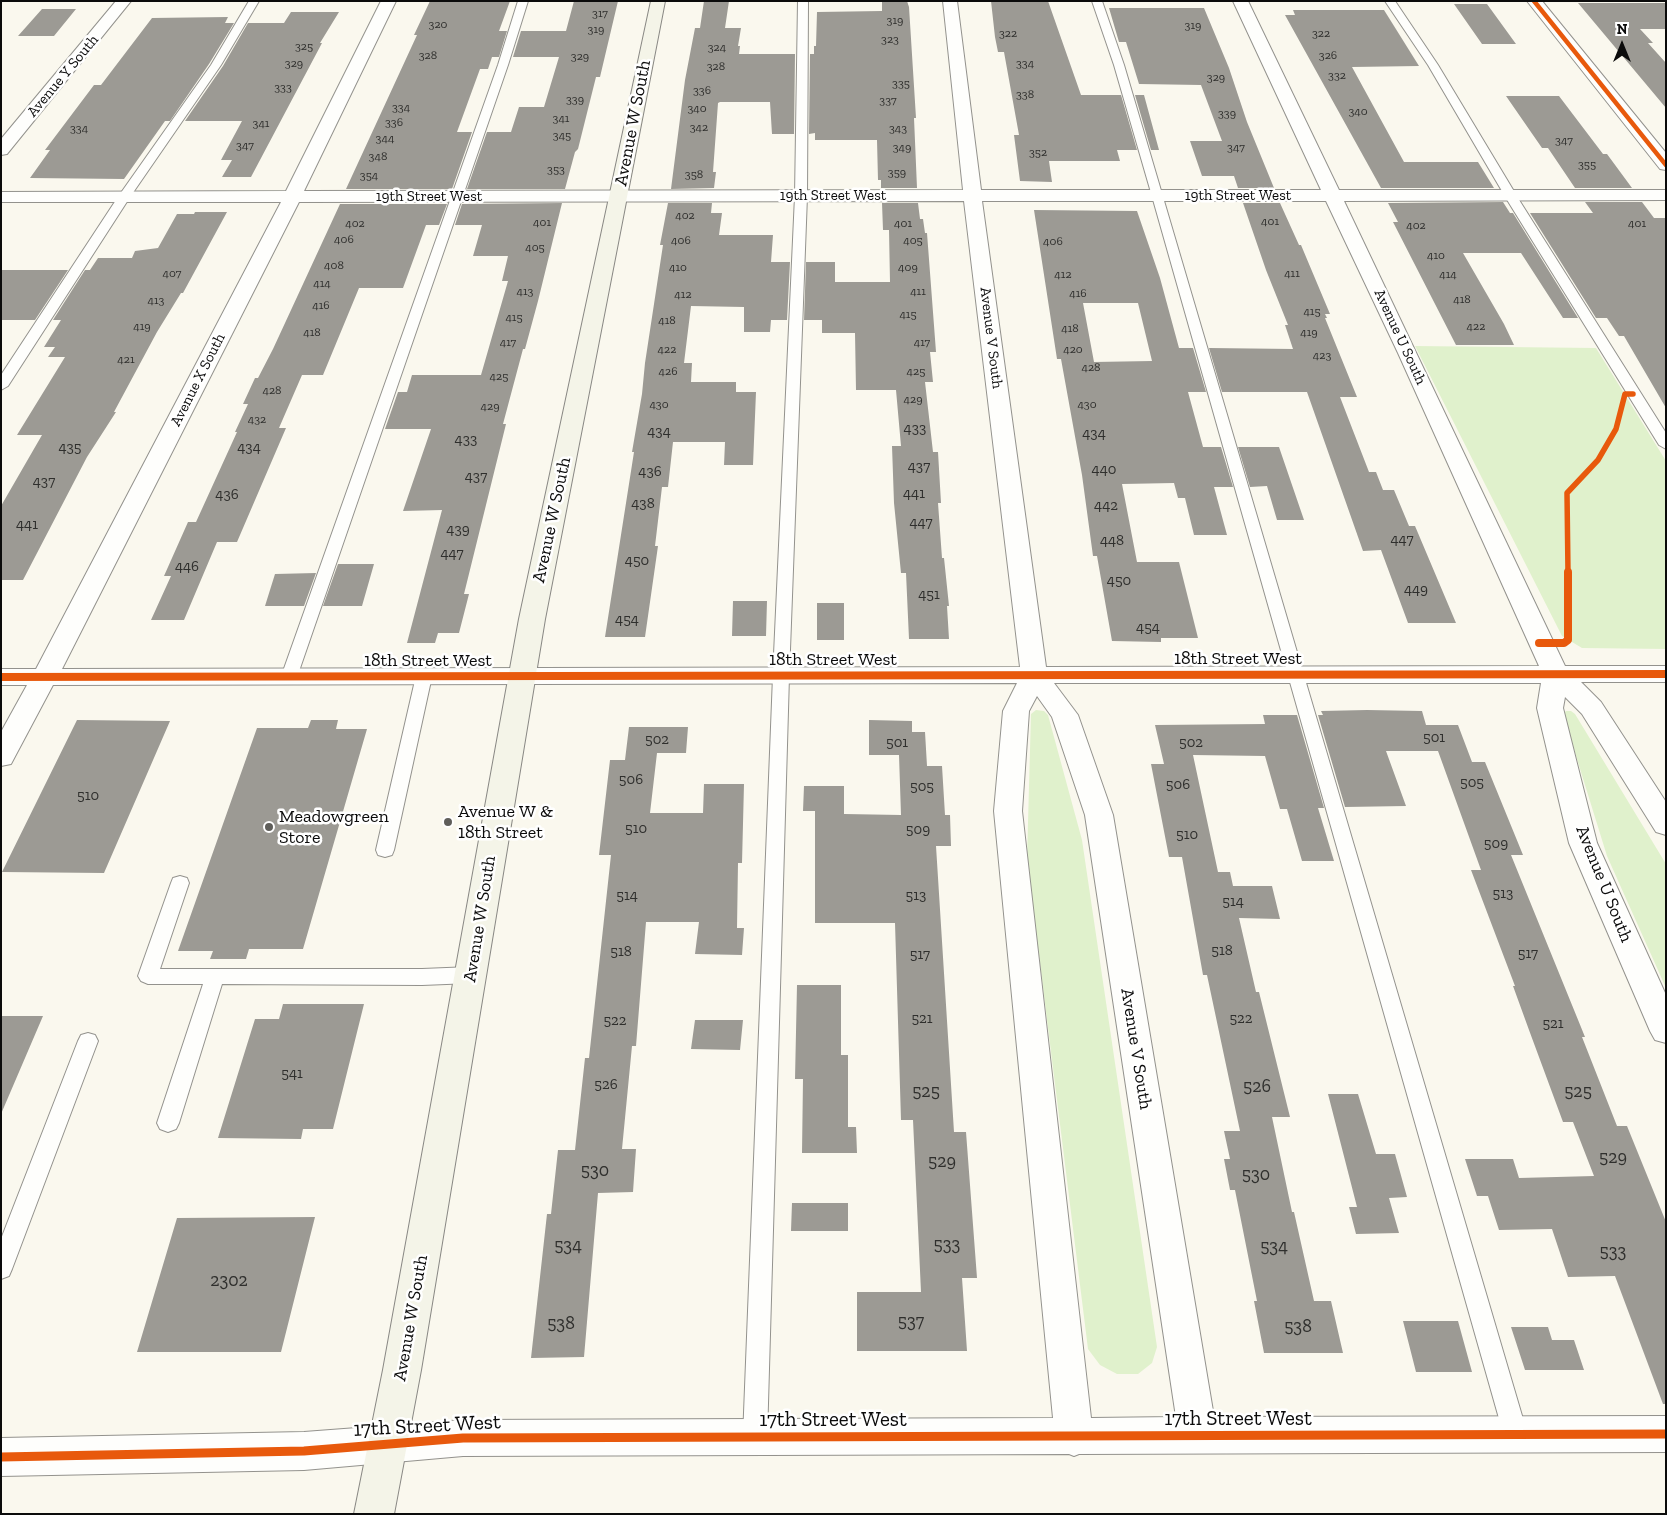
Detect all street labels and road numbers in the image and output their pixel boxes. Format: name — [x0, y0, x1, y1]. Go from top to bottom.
street label: Avenue Y South — [23, 31, 103, 121]
street label: Avenue W South — [610, 58, 656, 188]
street label: 19th Street West — [780, 187, 886, 205]
street label: 19th Street West — [1185, 187, 1291, 205]
street label: 19th Street West — [376, 188, 482, 206]
street label: Avenue V South — [976, 286, 1006, 390]
street label: Avenue U South — [1370, 286, 1430, 388]
street label: Avenue X South — [167, 331, 229, 429]
street label: Avenue W South — [528, 455, 576, 585]
street label: 18th Street West — [1174, 648, 1302, 670]
street label: 18th Street West — [769, 649, 897, 671]
street label: 18th Street West — [364, 650, 492, 672]
street label: Avenue U South — [1571, 823, 1637, 945]
street label: Avenue W South — [459, 854, 501, 984]
street label: Avenue V South — [1116, 987, 1156, 1111]
street label: Avenue W South — [389, 1253, 433, 1383]
street label: 17th Street West — [1164, 1406, 1312, 1432]
street label: 17th Street West — [759, 1407, 907, 1433]
street label: 17th Street West — [353, 1410, 501, 1442]

